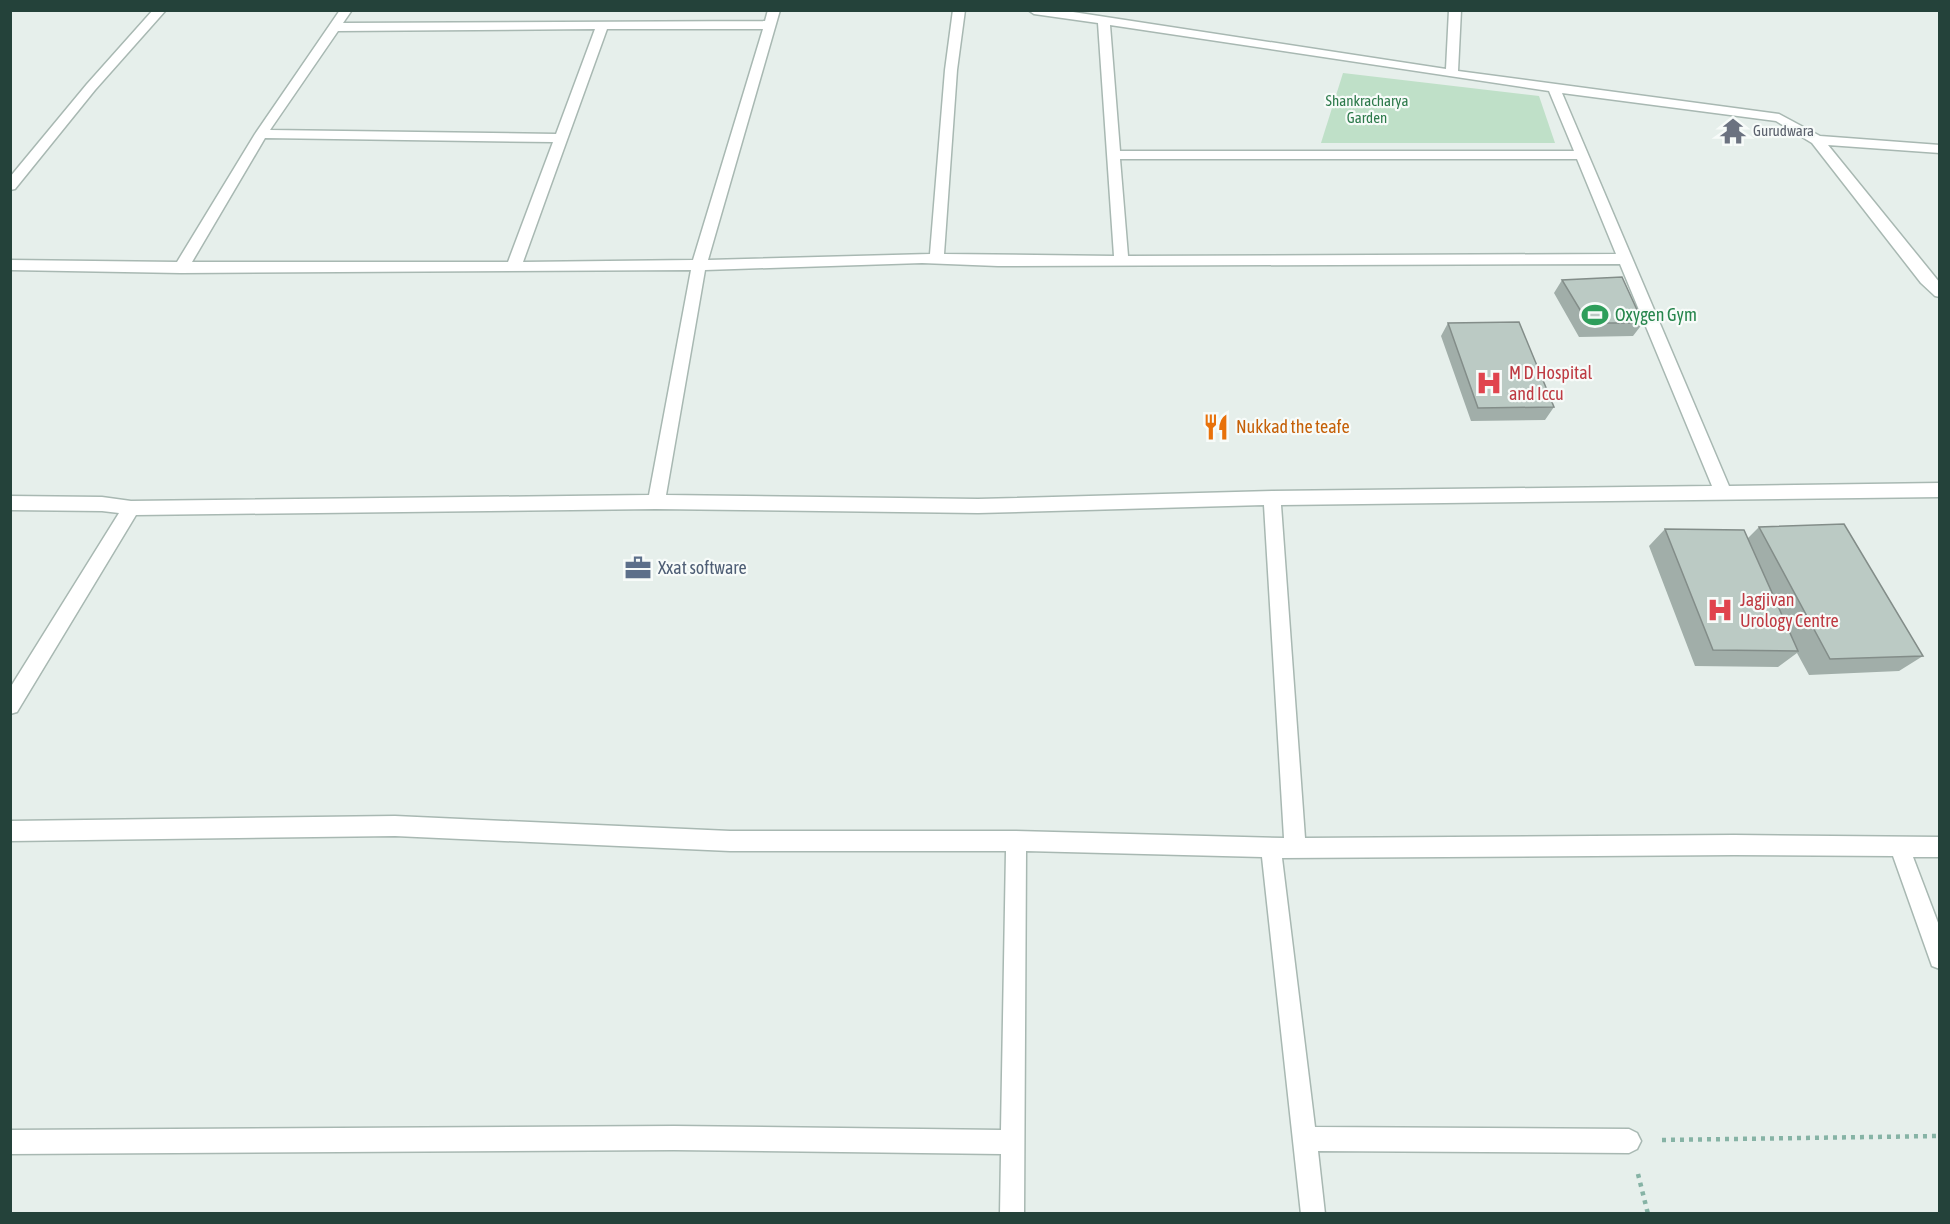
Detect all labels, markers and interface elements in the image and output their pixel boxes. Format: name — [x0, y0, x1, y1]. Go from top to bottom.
park label: Shankracharya Garden — [1326, 92, 1408, 126]
temple icon: Gurudwara — [1718, 116, 1748, 146]
place label: Gurudwara — [1753, 122, 1814, 139]
sports icon: Oxygen Gym — [1580, 300, 1610, 330]
place label: Oxygen Gym — [1615, 304, 1697, 325]
place label: M D Hospital and Iccu — [1509, 362, 1593, 404]
hospital icon: M D Hospital and Iccu — [1474, 368, 1504, 398]
restaurant icon: Nukkad the teafe — [1201, 412, 1231, 442]
place label: Nukkad the teafe — [1236, 416, 1350, 437]
office icon: Xxat software — [623, 553, 653, 583]
place label: Xxat software — [658, 557, 747, 578]
place label: Jagjivan Urology Centre — [1740, 589, 1839, 631]
hospital icon: Jagjivan Urology Centre — [1705, 595, 1735, 625]

